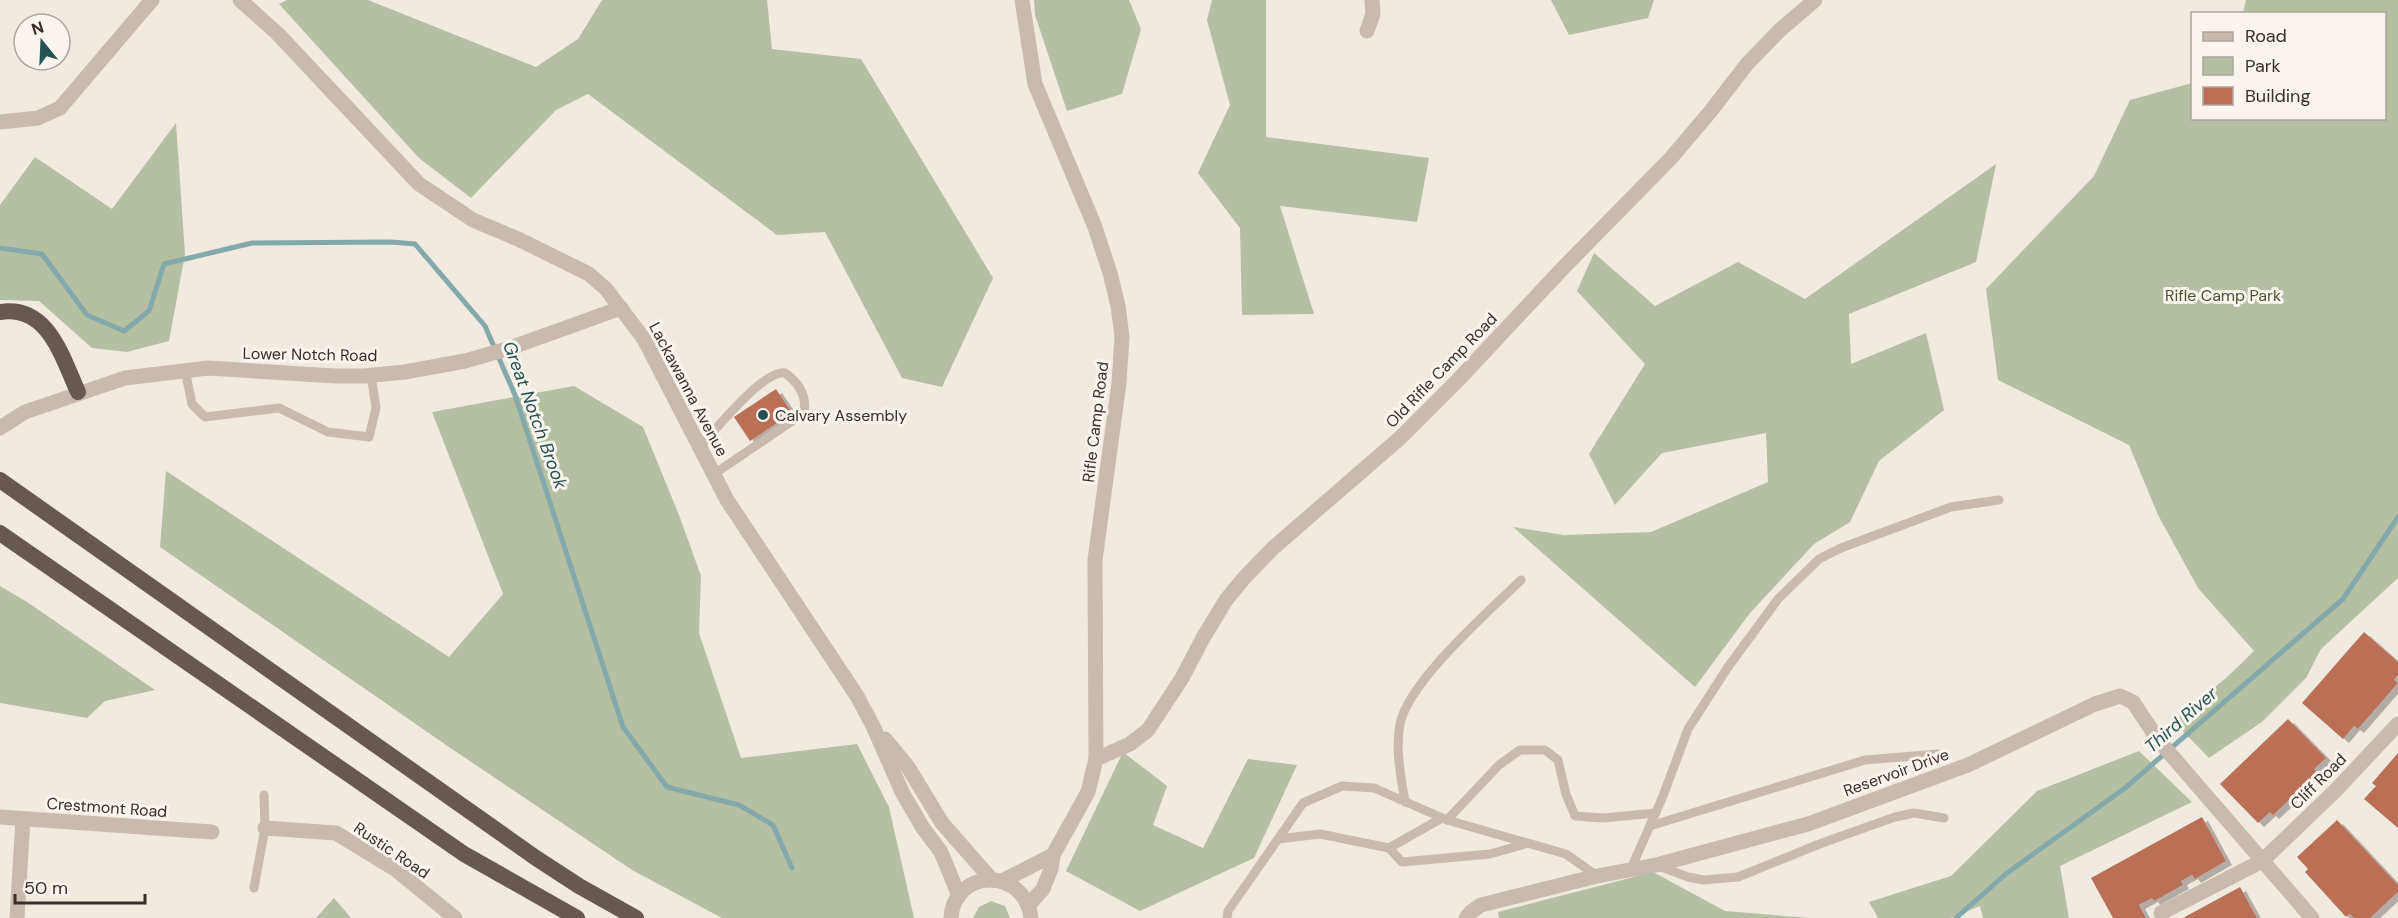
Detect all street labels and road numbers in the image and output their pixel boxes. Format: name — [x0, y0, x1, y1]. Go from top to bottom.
street label: Old Rifle Camp Road — [1381, 308, 1502, 432]
street label: Lackawanna Avenue — [644, 318, 733, 460]
street label: Lower Notch Road — [243, 343, 377, 366]
street label: Rifle Camp Road — [1078, 360, 1113, 484]
street label: Reservoir Drive — [1841, 744, 1952, 801]
street label: Cliff Road — [2286, 749, 2351, 814]
street label: Crestmont Road — [46, 793, 168, 822]
street label: Rustic Road — [350, 817, 434, 883]

